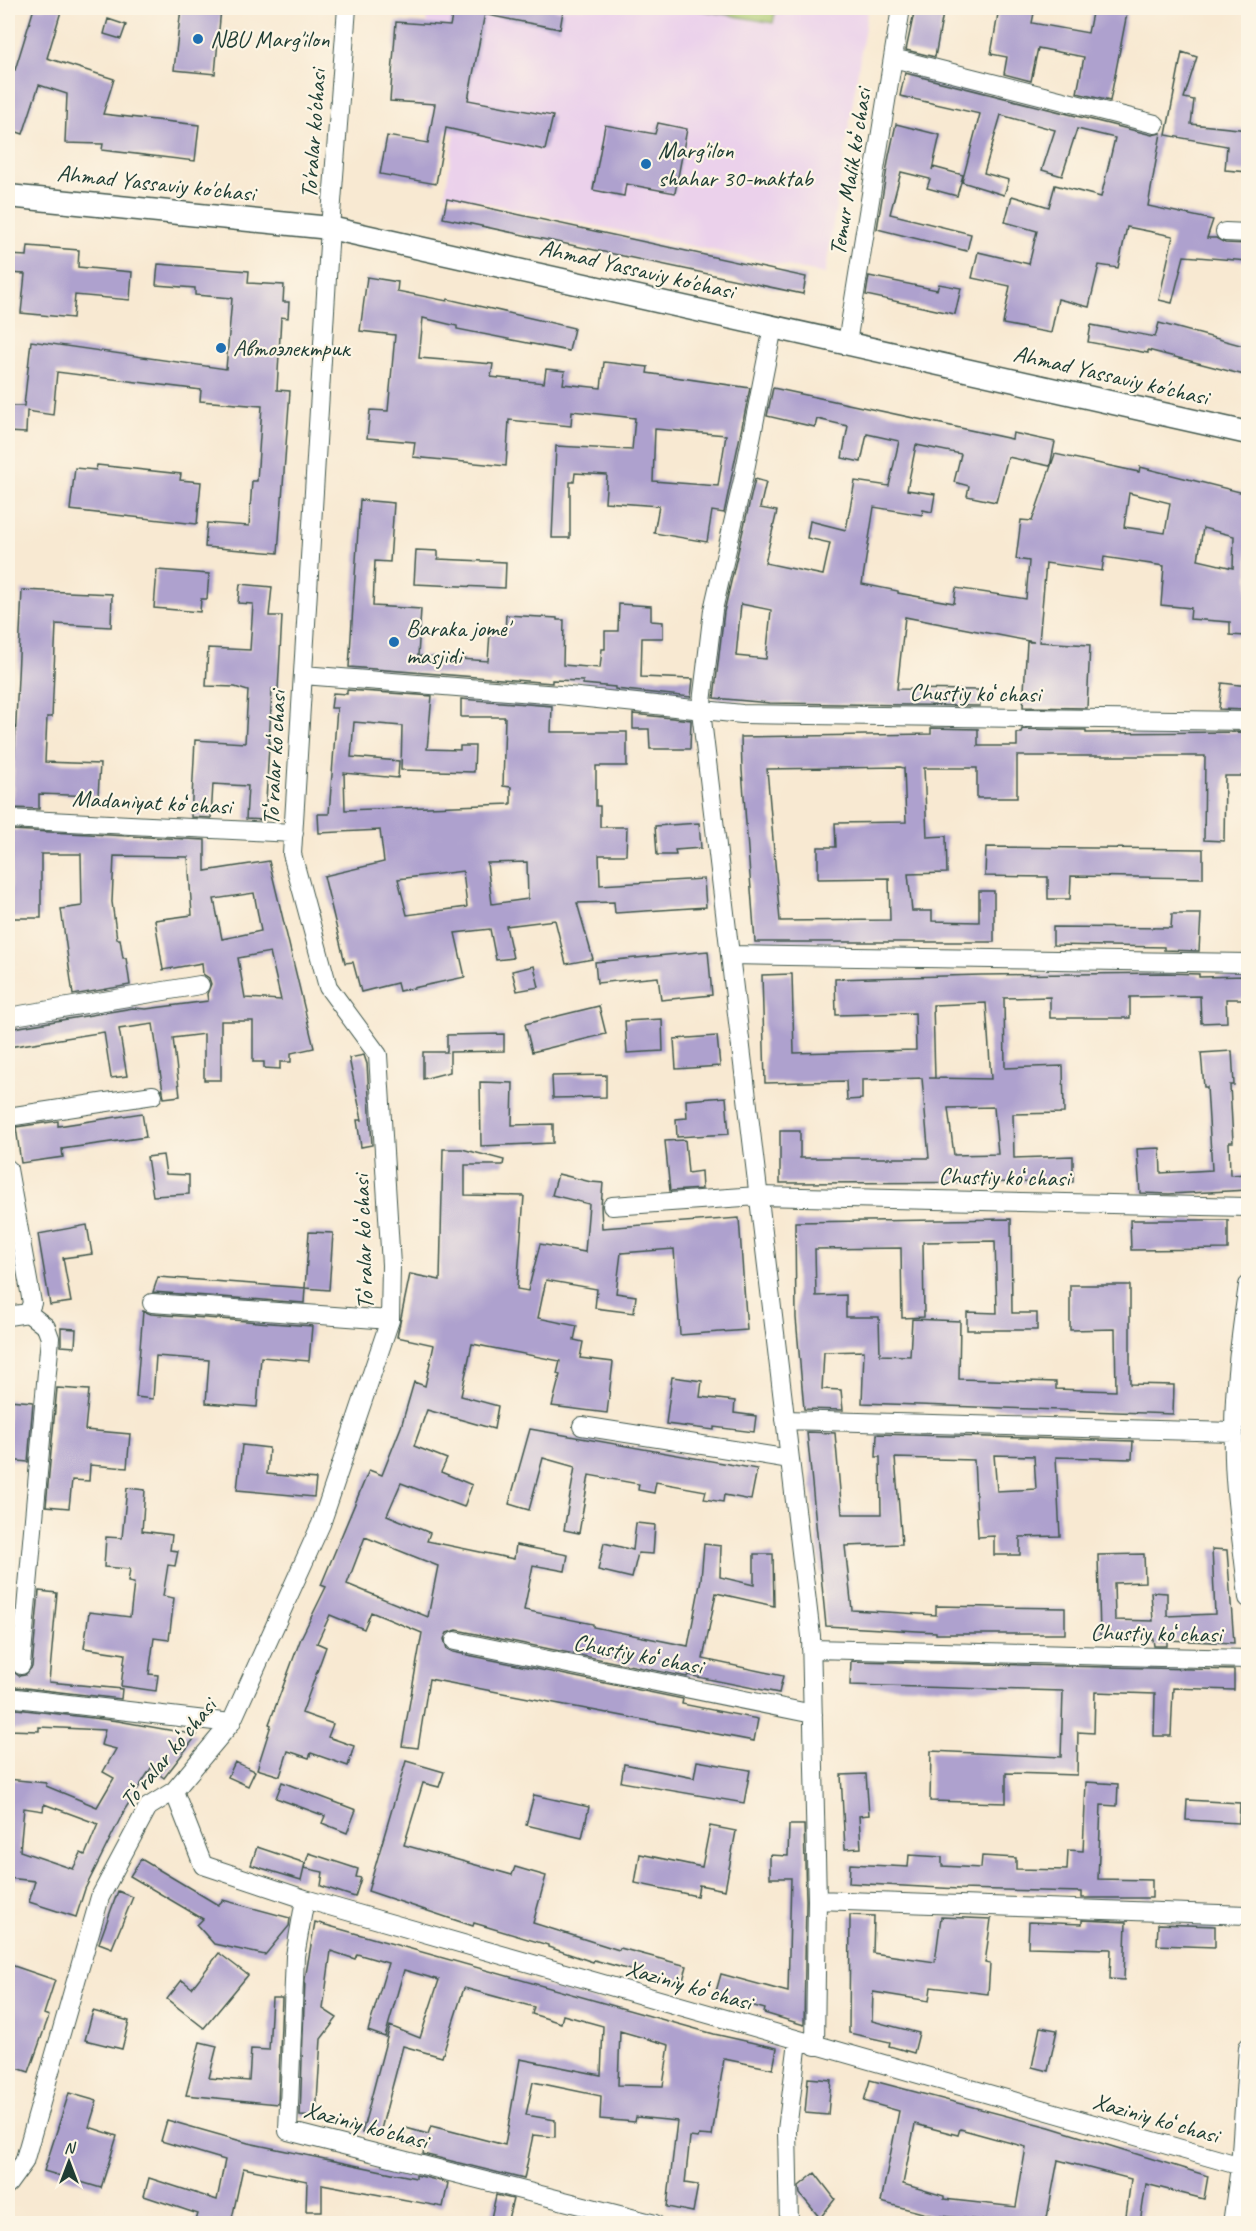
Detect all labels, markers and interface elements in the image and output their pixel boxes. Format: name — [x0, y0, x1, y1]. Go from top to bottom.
place label: NBU Marg'ilon — [210, 24, 330, 54]
marker: NBU Marg'ilon — [191, 32, 205, 46]
street label: To'ralar ko'chasi — [294, 66, 333, 200]
street label: Temur Malik koʻchasi — [822, 84, 878, 258]
place label: Marg'ilon shahar 30-maktab — [658, 135, 814, 193]
marker: Marg'ilon shahar 30-maktab — [639, 157, 653, 171]
street label: Ahmad Yassaviy ko'chasi — [56, 158, 259, 209]
street label: Ahmad Yassaviy ko'chasi — [537, 232, 740, 307]
place label: Автоэлектрик — [233, 333, 352, 363]
street label: Ahmad Yassaviy ko'chasi — [1011, 338, 1214, 413]
marker: Автоэлектрик — [214, 341, 228, 355]
place label: Baraka jome' masjidi — [406, 613, 513, 671]
marker: Baraka jome' masjidi — [387, 635, 401, 649]
street label: Chustiy koʻchasi — [909, 677, 1043, 709]
street label: Toʻralar koʻchasi — [255, 687, 293, 826]
street label: Madaniyat koʻchasi — [71, 783, 235, 821]
street label: Chustiy koʻchasi — [938, 1161, 1072, 1193]
street label: Toʻralar koʻchasi — [346, 1172, 380, 1310]
street label: Chustiy koʻchasi — [1090, 1617, 1224, 1649]
street label: Chustiy koʻchasi — [571, 1627, 708, 1682]
street label: Toʻralar koʻchasi — [113, 1690, 224, 1814]
street label: Xaziniy koʻchasi — [622, 1953, 758, 2018]
street label: Xaziniy koʻchasi — [1089, 2086, 1225, 2151]
street label: Xaziniy ko'chasi — [301, 2094, 434, 2157]
north arrow — [39, 2132, 99, 2192]
text: N — [64, 2138, 77, 2158]

